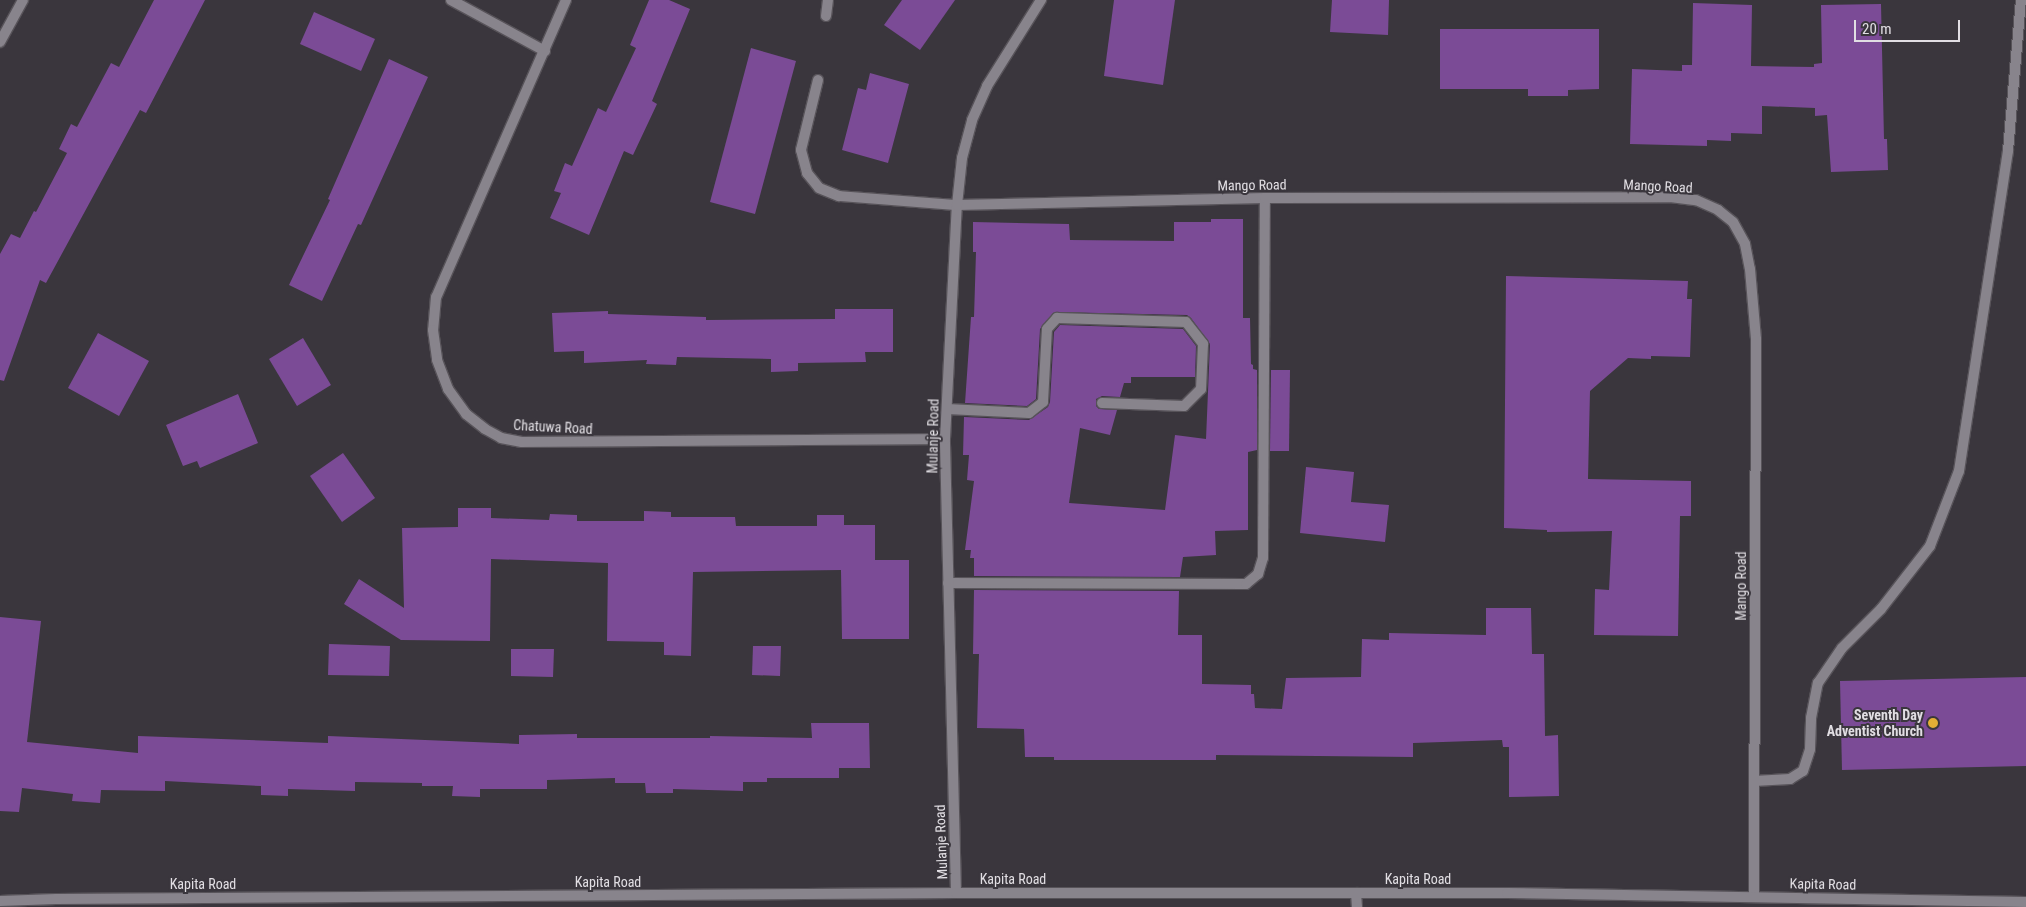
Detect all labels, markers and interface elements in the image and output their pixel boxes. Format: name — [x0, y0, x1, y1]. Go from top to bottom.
scale bar — [1856, 10, 1962, 42]
text: 20 m — [1862, 20, 1892, 38]
street label: Mango Road — [1217, 176, 1287, 194]
street label: Mango Road — [1623, 176, 1693, 196]
street label: Mulanje Road — [924, 398, 942, 474]
street label: Chatuwa Road — [513, 417, 593, 437]
street label: Mango Road — [1733, 551, 1749, 621]
place label: Seventh Day Adventist Church — [1827, 707, 1923, 740]
marker: Seventh Day Adventist Church — [1927, 717, 1939, 729]
street label: Mulanje Road — [931, 804, 951, 880]
street label: Kapita Road — [980, 871, 1046, 887]
street label: Kapita Road — [1385, 871, 1451, 887]
street label: Kapita Road — [575, 874, 641, 890]
street label: Kapita Road — [1790, 875, 1856, 893]
street label: Kapita Road — [170, 876, 236, 892]

